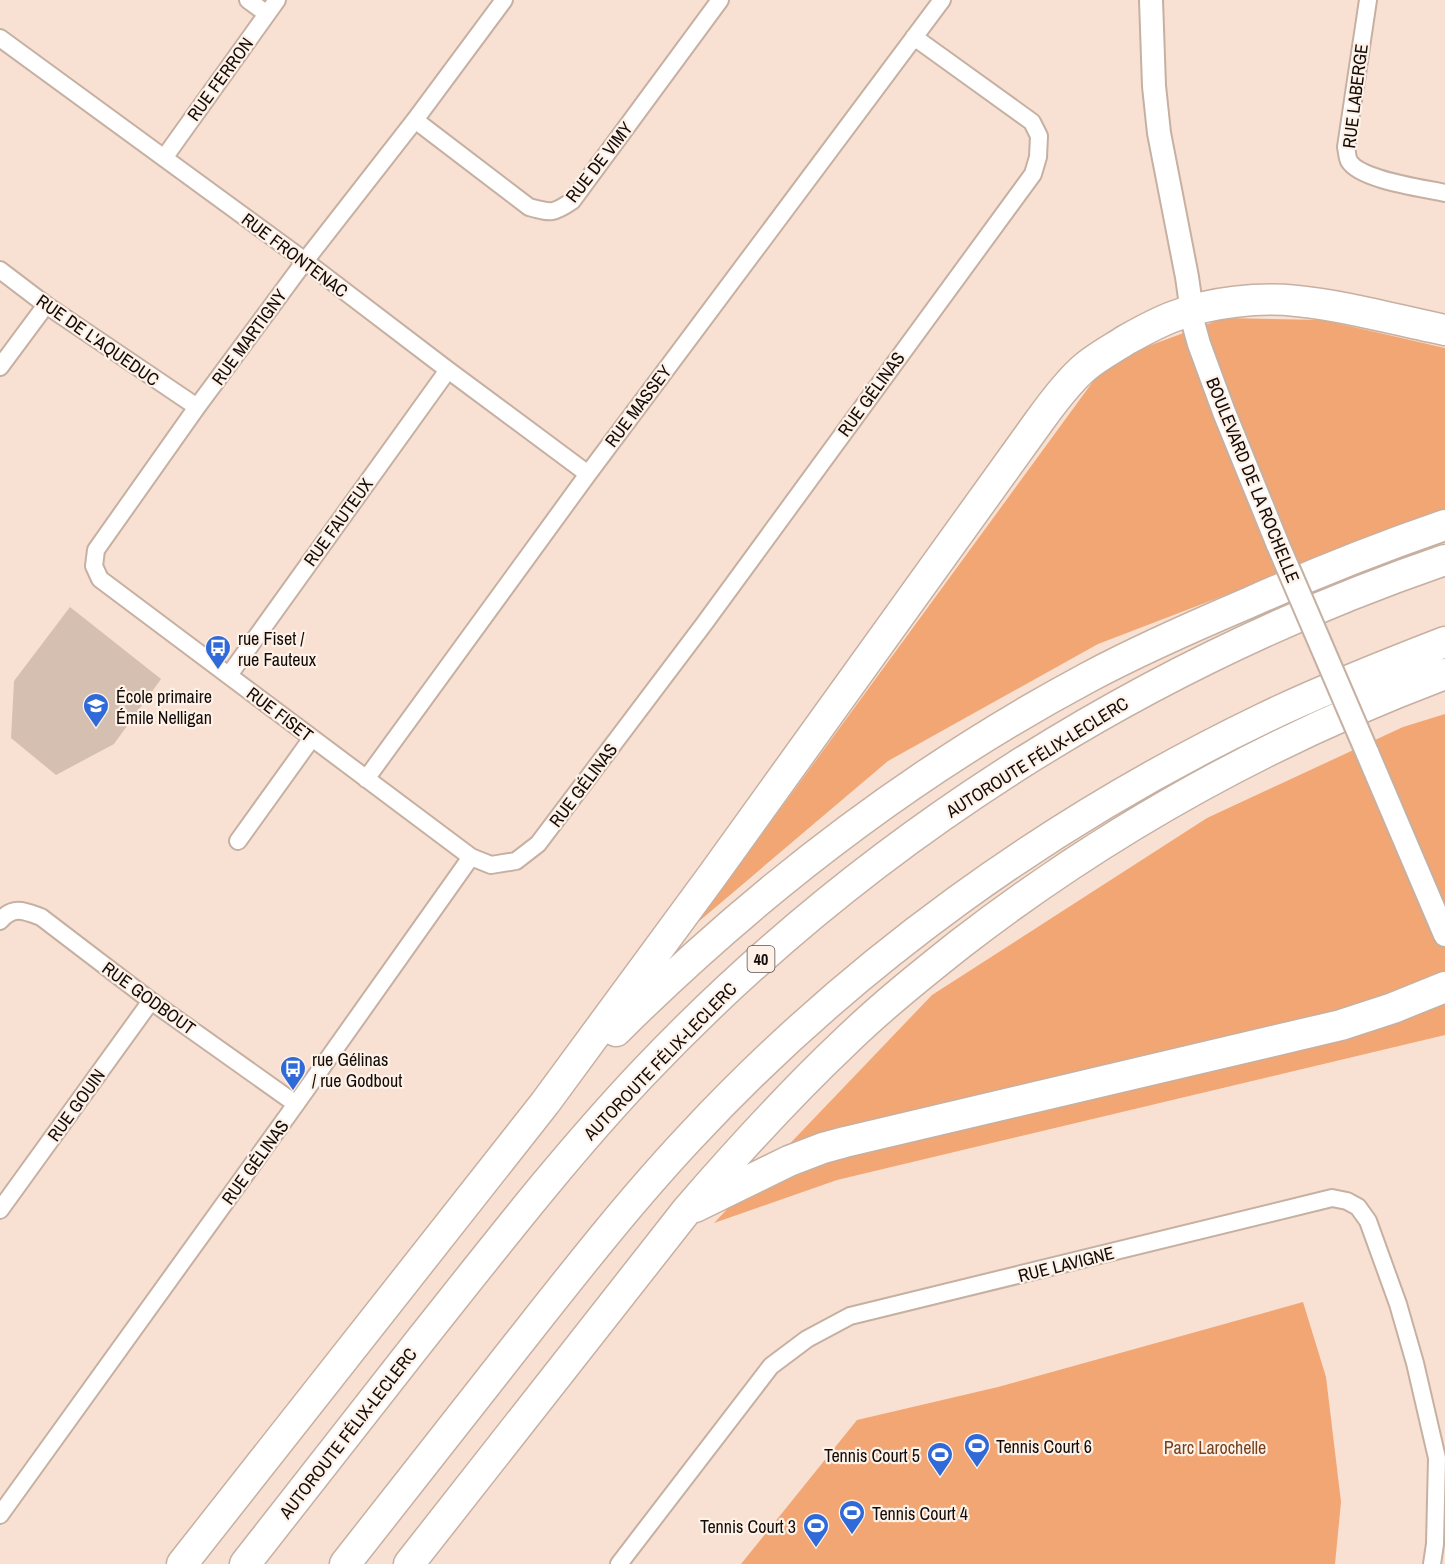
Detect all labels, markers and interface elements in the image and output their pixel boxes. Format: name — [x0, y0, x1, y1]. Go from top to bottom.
street label: RUE FERRON — [181, 32, 259, 126]
street label: RUE LABERGE — [1336, 42, 1374, 150]
street label: RUE DE VIMY — [560, 116, 638, 208]
street label: RUE FRONTENAC — [237, 207, 353, 303]
street label: RUE MARTIGNY — [206, 284, 292, 390]
street label: RUE DE L'AQUEDUC — [32, 288, 164, 392]
street label: RUE GÉLINAS — [832, 346, 910, 442]
street label: RUE MASSEY — [599, 360, 677, 452]
street label: BOULEVARD DE LA ROCHELLE — [1200, 374, 1306, 586]
street label: RUE FAUTEUX — [298, 473, 379, 571]
place label: rue Fiset / rue Fauteux — [238, 626, 317, 672]
bus stop icon: rue Fiset / rue Fauteux — [203, 633, 233, 671]
street label: RUE FISET — [242, 681, 318, 747]
place label: École primaire Émile Nelligan — [116, 684, 212, 730]
school or university icon: École primaire Émile Nelligan — [81, 691, 111, 729]
street label: AUTOROUTE FÉLIX-LECLERC — [940, 691, 1133, 824]
street label: RUE GÉLINAS — [543, 738, 623, 832]
road number: 40 — [748, 946, 774, 972]
street label: RUE GODBOUT — [97, 956, 201, 1040]
street label: AUTOROUTE FÉLIX-LECLERC — [577, 977, 742, 1146]
place label: rue Gélinas / rue Godbout — [312, 1047, 402, 1093]
bus stop icon: rue Gélinas / rue Godbout — [278, 1054, 308, 1092]
street label: RUE GOUIN — [41, 1064, 111, 1146]
street label: RUE GÉLINAS — [216, 1114, 294, 1210]
street label: RUE LAVIGNE — [1015, 1240, 1117, 1288]
street label: AUTOROUTE FÉLIX-LECLERC — [273, 1342, 423, 1524]
sports icon: Tennis Court 6 — [962, 1431, 992, 1469]
place label: Tennis Court 6 — [996, 1434, 1092, 1459]
park label: Parc Larochelle — [1164, 1435, 1266, 1460]
sports icon: Tennis Court 5 — [925, 1440, 955, 1478]
place label: Tennis Court 5 — [824, 1443, 920, 1468]
sports icon: Tennis Court 4 — [837, 1498, 867, 1536]
place label: Tennis Court 4 — [872, 1501, 968, 1526]
sports icon: Tennis Court 3 — [801, 1511, 831, 1549]
place label: Tennis Court 3 — [700, 1514, 796, 1539]

